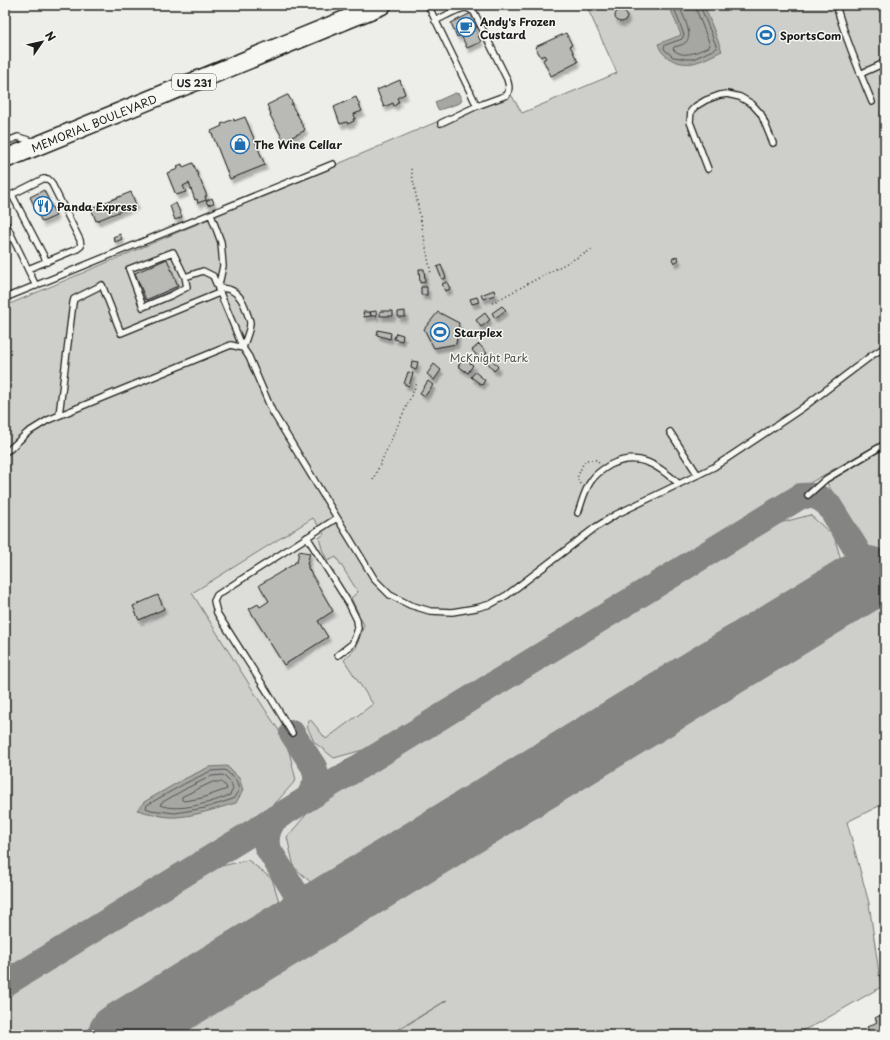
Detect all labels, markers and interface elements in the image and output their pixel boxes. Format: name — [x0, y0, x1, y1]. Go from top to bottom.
place label: Andy's Frozen Custard — [479, 13, 556, 43]
cafe icon: Andy's Frozen Custard — [455, 16, 477, 38]
north arrow — [22, 22, 62, 62]
sports icon: SportsCom — [755, 24, 777, 46]
place label: SportsCom — [780, 27, 841, 44]
text: N — [41, 28, 60, 45]
road number: US 231 — [172, 74, 216, 90]
street label: MEMORIAL BOULEVARD — [28, 89, 159, 156]
shop icon: The Wine Cellar — [229, 133, 251, 155]
place label: The Wine Cellar — [254, 136, 342, 153]
restaurant icon: Panda Express — [32, 195, 54, 217]
place label: Panda Express — [57, 198, 138, 215]
sports icon: Starplex — [429, 321, 451, 343]
place label: Starplex — [454, 324, 502, 341]
park label: McKnight Park — [450, 349, 529, 366]

